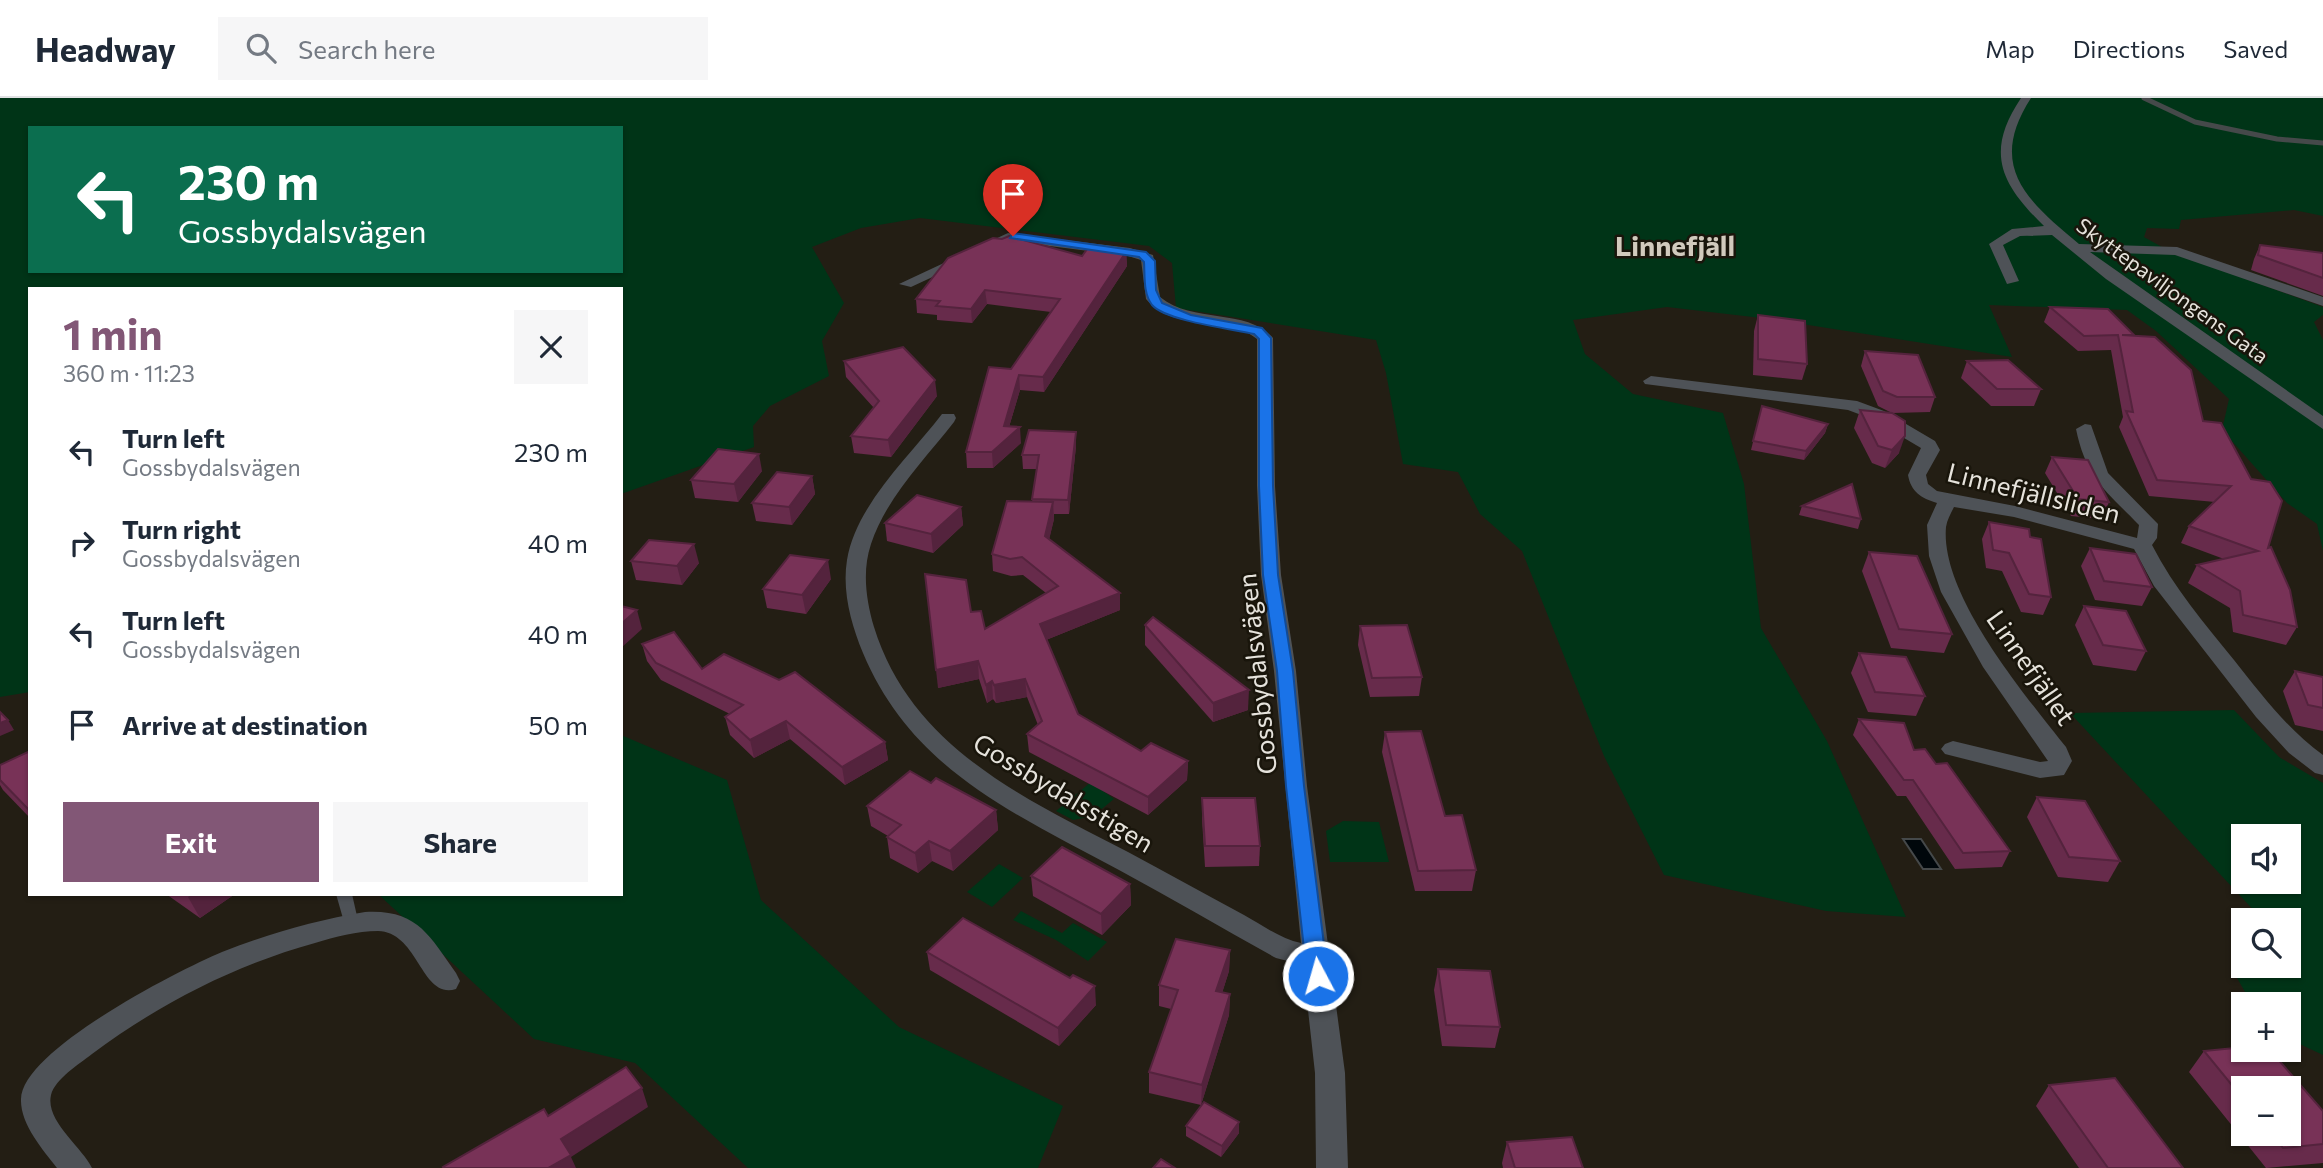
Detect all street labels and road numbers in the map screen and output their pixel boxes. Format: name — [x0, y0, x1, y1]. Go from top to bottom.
street label: Skyttepaviljongens Gata — [2072, 212, 2274, 368]
street label: Linnefjällsliden — [1944, 456, 2124, 528]
street label: Gossbydalsvägen — [1230, 572, 1282, 776]
street label: Linnefjället — [1981, 604, 2083, 730]
street label: Gossbydalsstigen — [968, 726, 1160, 858]

